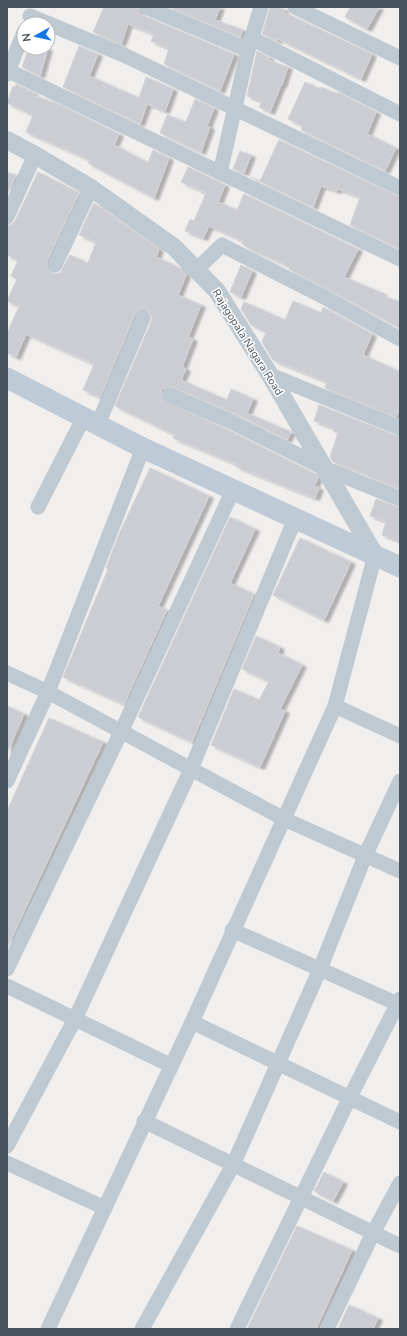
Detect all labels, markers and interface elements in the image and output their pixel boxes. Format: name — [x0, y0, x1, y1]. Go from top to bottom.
north arrow — [16, 16, 56, 56]
text: N — [19, 32, 35, 42]
street label: Rajagopala Nagara Road — [209, 286, 286, 398]

